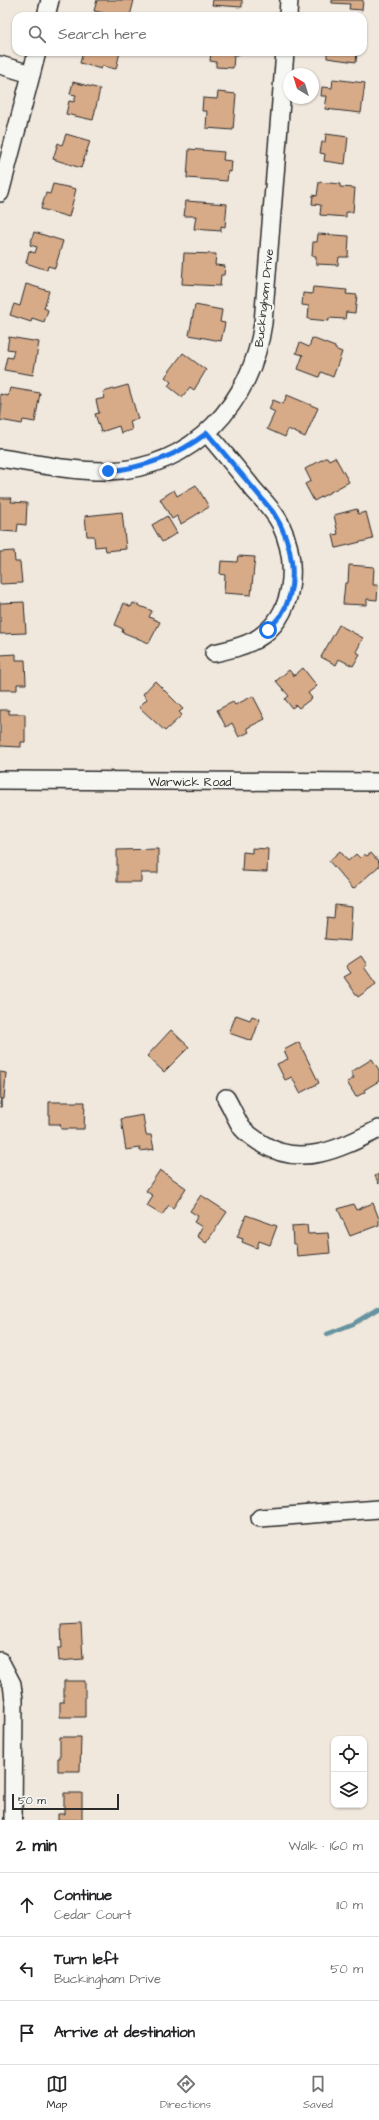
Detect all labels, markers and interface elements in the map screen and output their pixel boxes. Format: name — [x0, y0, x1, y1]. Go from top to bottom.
search box — [12, 12, 367, 56]
icon: search — [26, 23, 48, 45]
text: Search here — [58, 24, 147, 45]
north arrow — [283, 68, 319, 104]
street label: Buckingham Drive — [251, 248, 279, 348]
route end — [99, 462, 117, 480]
route start — [259, 621, 277, 639]
street label: Warwick Road — [149, 774, 231, 791]
map controls — [331, 1736, 367, 1808]
button: locate — [331, 1736, 367, 1772]
button: layers — [331, 1772, 367, 1808]
scale bar — [12, 1792, 119, 1811]
text: 50 m — [18, 1793, 46, 1808]
text: 2 min — [16, 1834, 57, 1858]
text: Walk · 160 m — [289, 1837, 363, 1855]
text: Continue — [54, 1885, 112, 1906]
icon: ahead — [16, 1894, 38, 1916]
text: 110 m — [336, 1896, 363, 1914]
text: Cedar Court — [54, 1906, 131, 1924]
text: Turn left — [54, 1949, 118, 1970]
icon: left — [16, 1958, 38, 1980]
text: 50 m — [330, 1960, 363, 1978]
text: Buckingham Drive — [54, 1970, 161, 1988]
icon: arrive — [16, 2022, 38, 2044]
text: Arrive at destination — [54, 2022, 195, 2043]
tab: Map — [46, 2073, 68, 2112]
tab: Directions — [160, 2073, 211, 2112]
tab: Saved — [303, 2073, 333, 2112]

